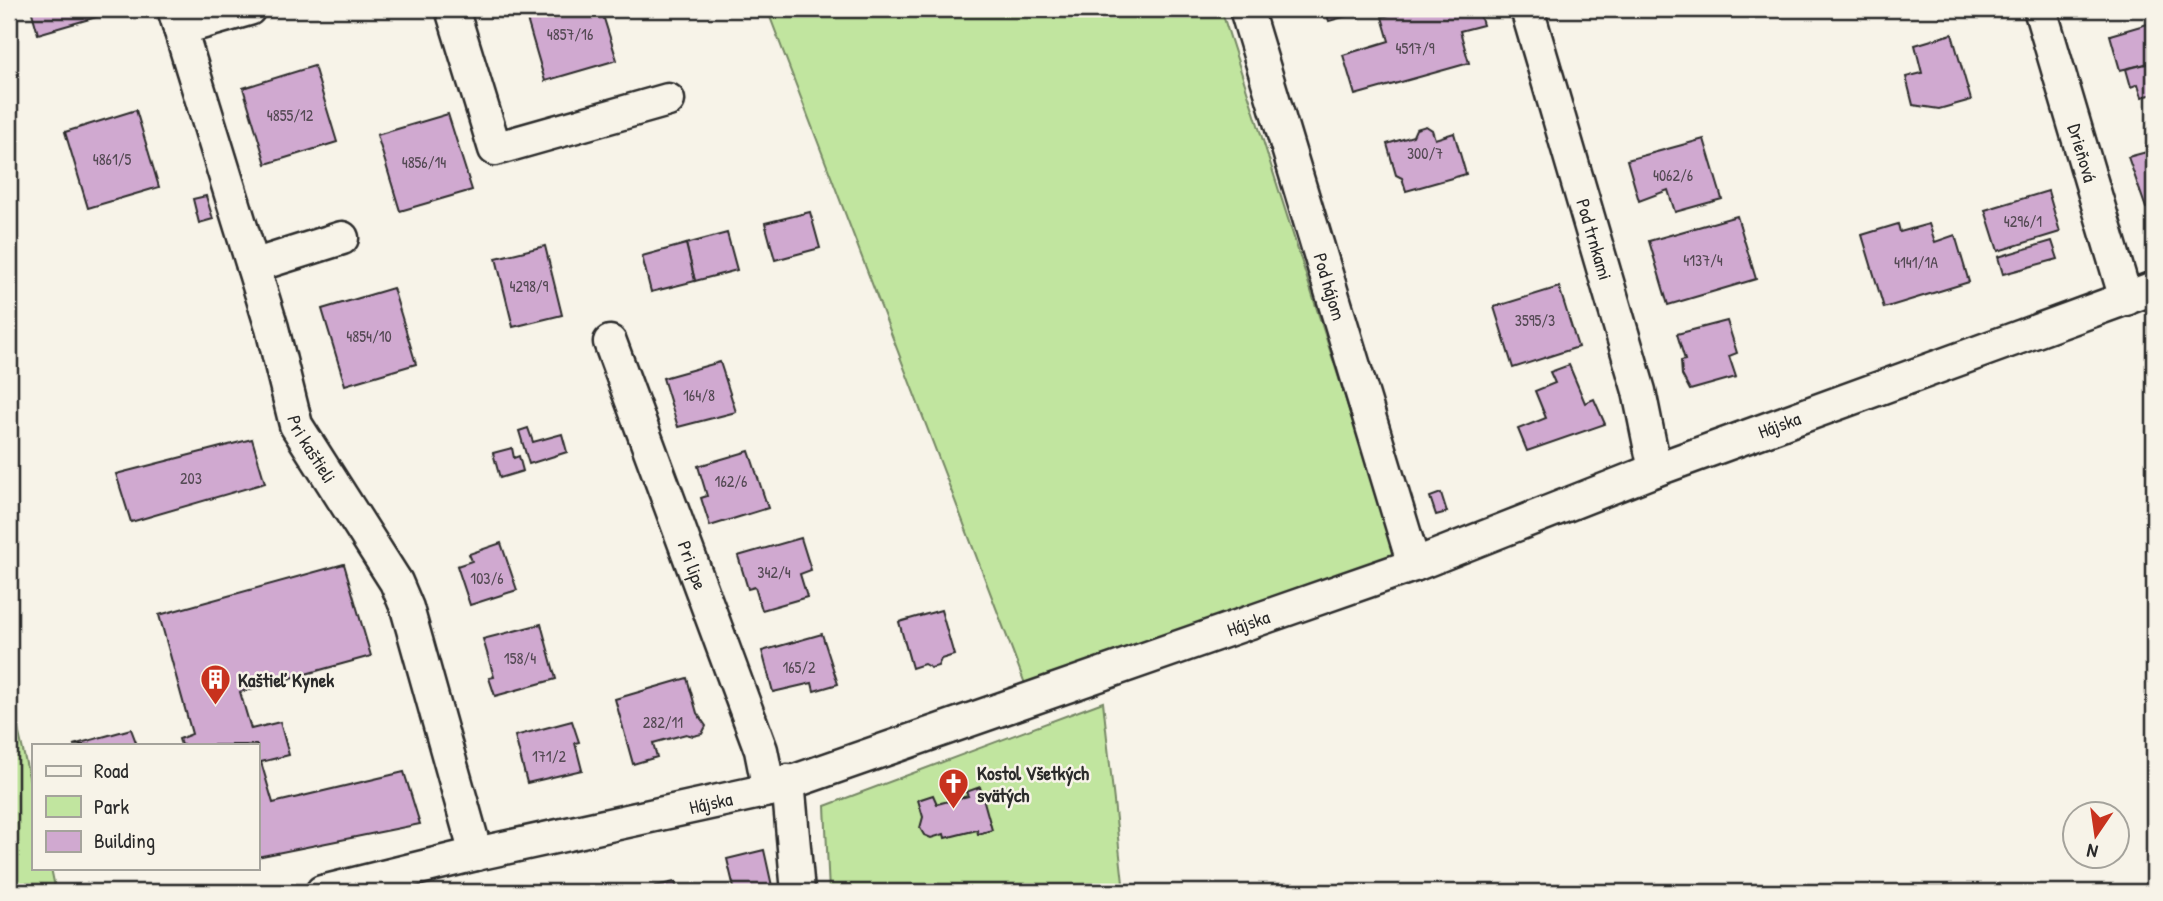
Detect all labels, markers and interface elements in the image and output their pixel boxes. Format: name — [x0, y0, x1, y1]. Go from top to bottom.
house number: 4857/16 — [547, 23, 593, 45]
house number: 4517/9 — [1395, 37, 1435, 59]
house number: 4855/12 — [267, 104, 314, 126]
street label: Drieňová — [2062, 121, 2104, 186]
house number: 300/7 — [1407, 142, 1443, 164]
house number: 4861/5 — [93, 148, 132, 170]
house number: 4856/14 — [402, 151, 446, 173]
house number: 4062/6 — [1653, 164, 1693, 186]
street label: Pod trnkami — [1570, 196, 1619, 283]
house number: 4296/1 — [2004, 210, 2042, 232]
house number: 4137/4 — [1683, 249, 1723, 271]
street label: Pod hájom — [1307, 250, 1352, 324]
house number: 4141/1A — [1894, 251, 1938, 273]
house number: 4298/9 — [510, 275, 549, 297]
house number: 3595/3 — [1515, 309, 1555, 331]
house number: 4854/10 — [346, 325, 392, 347]
house number: 164/8 — [683, 384, 715, 406]
street label: Hájska — [1754, 405, 1805, 444]
street label: Pri kaštieli — [281, 413, 342, 488]
house number: 203 — [180, 467, 202, 489]
house number: 162/6 — [715, 470, 747, 492]
street label: Pri lipe — [672, 537, 714, 594]
house number: 342/4 — [757, 561, 791, 583]
house number: 103/6 — [470, 567, 504, 589]
street label: Hájska — [1223, 603, 1273, 642]
house number: 158/4 — [504, 647, 536, 669]
house number: 165/2 — [782, 656, 816, 678]
building icon: Kaštieľ Kynek — [198, 663, 232, 707]
place label: Kaštieľ Kynek — [238, 667, 334, 694]
house number: 282/11 — [643, 711, 683, 733]
legend — [32, 744, 259, 870]
house number: 171/2 — [532, 745, 566, 767]
text: Road — [94, 756, 128, 785]
place label: Kostol Všetkých svätých — [977, 760, 1089, 809]
church icon: Kostol Všetkých svätých — [937, 767, 971, 811]
street label: Hájska — [687, 785, 735, 820]
text: Park — [94, 792, 129, 821]
north arrow — [2062, 800, 2132, 870]
text: Building — [94, 826, 155, 855]
text: N — [2084, 838, 2100, 865]

